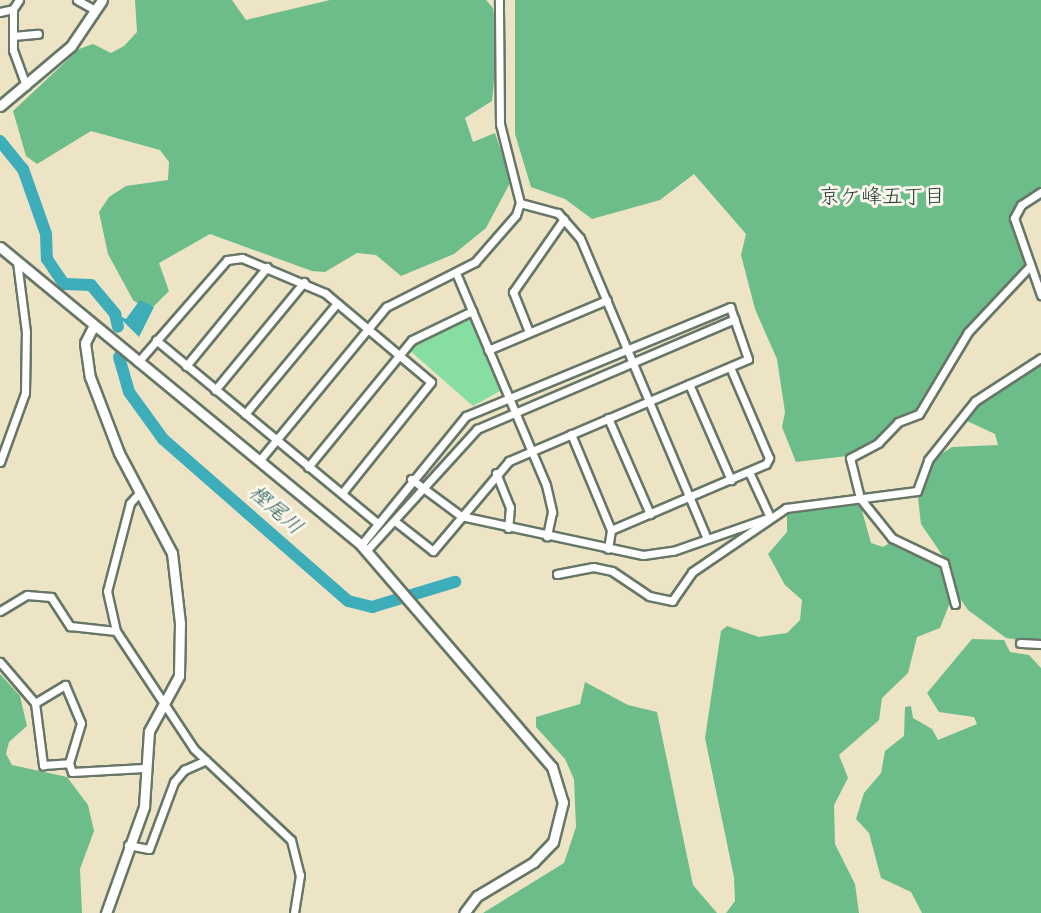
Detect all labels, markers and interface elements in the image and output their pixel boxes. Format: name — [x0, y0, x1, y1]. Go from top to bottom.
district label: 京ケ峰五丁目 — [819, 185, 945, 211]
water label: 樫尾川 — [243, 481, 307, 541]

